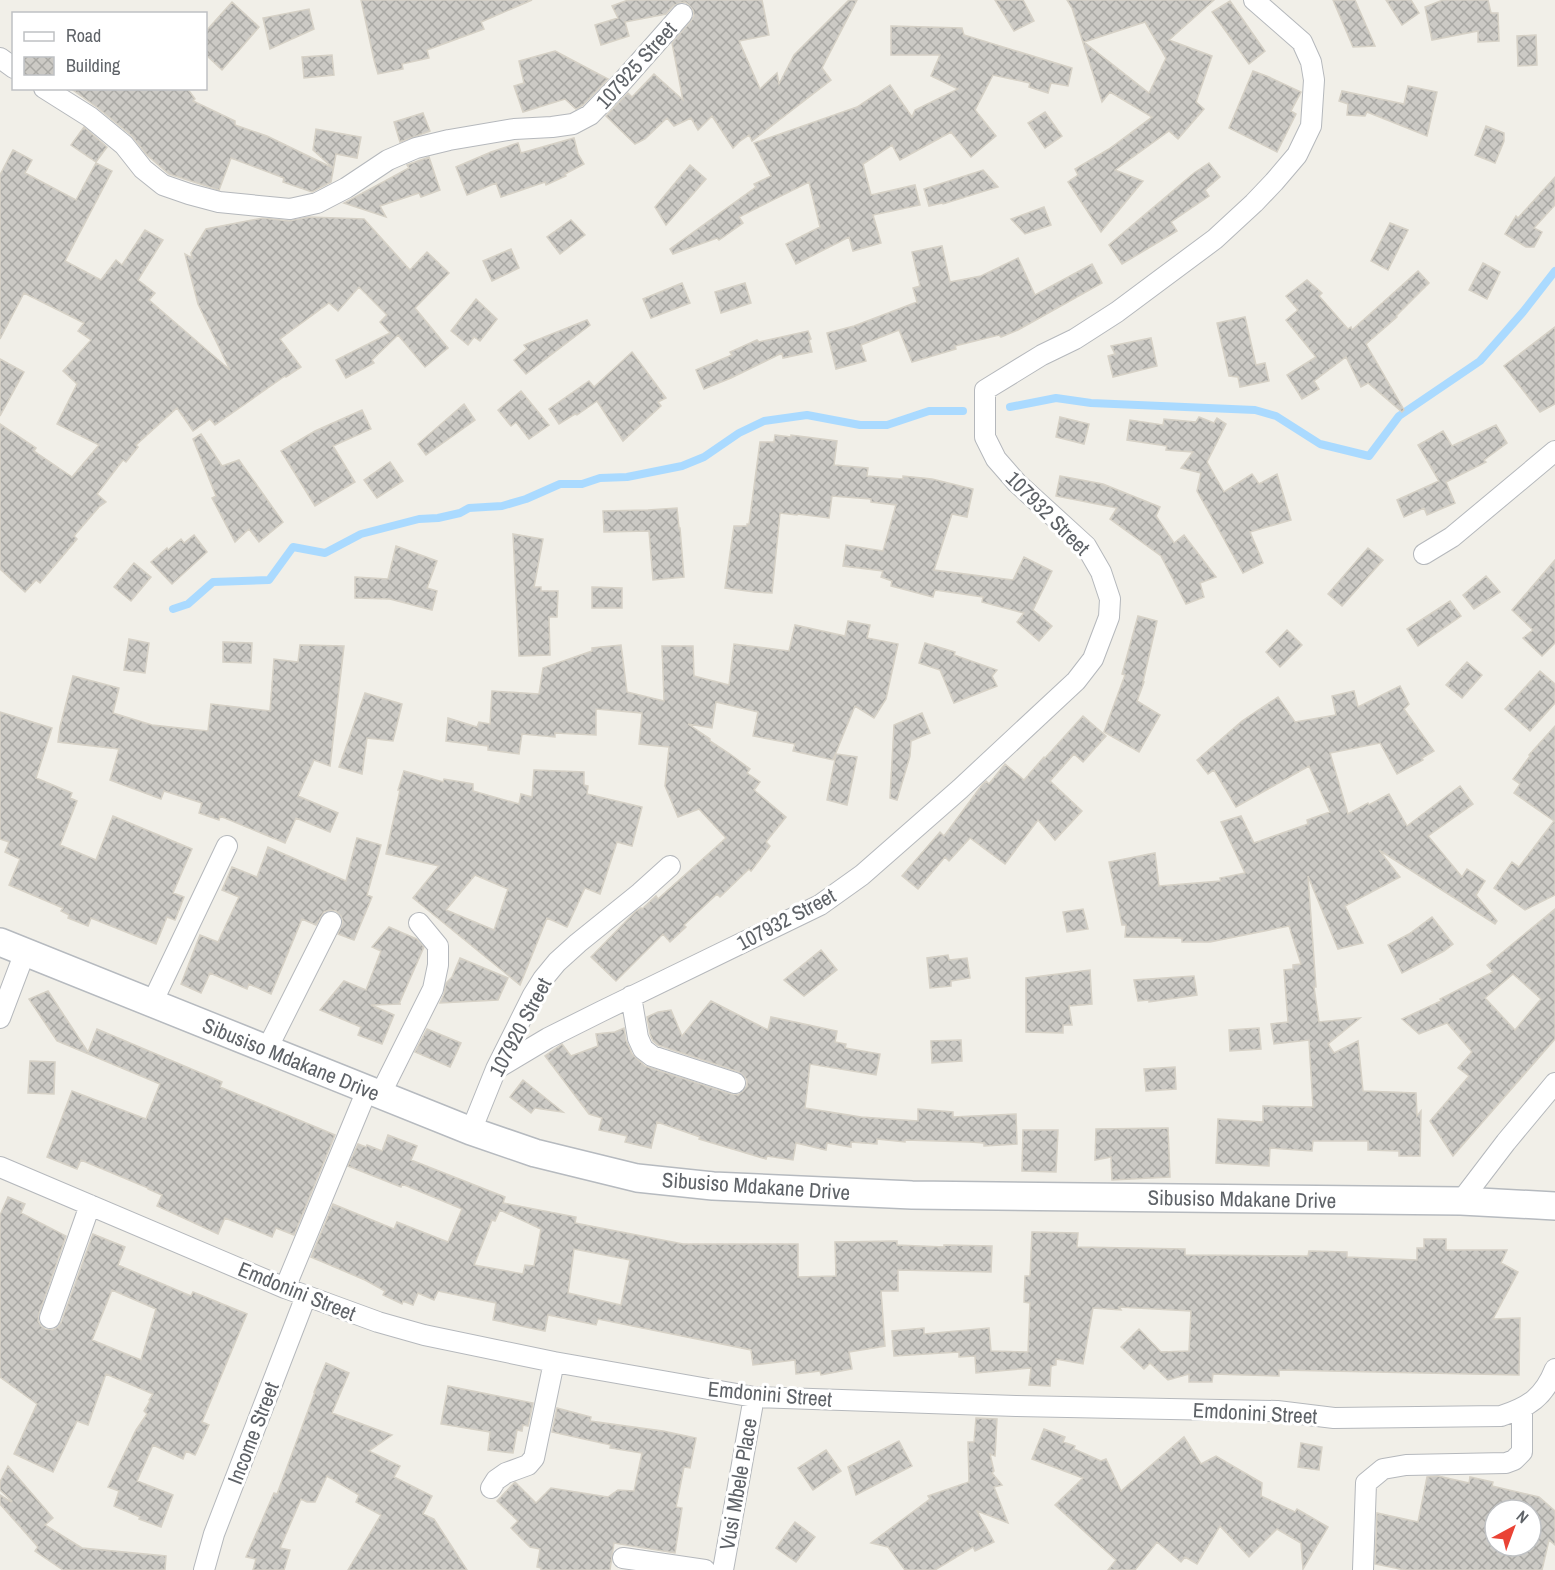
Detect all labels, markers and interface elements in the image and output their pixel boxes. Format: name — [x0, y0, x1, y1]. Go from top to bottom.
legend — [12, 12, 207, 90]
street label: 107925 Street — [589, 15, 683, 115]
text: Road — [66, 23, 101, 48]
text: Building — [66, 53, 121, 78]
street label: 107932 Street — [999, 464, 1097, 562]
street label: 107932 Street — [731, 881, 841, 957]
street label: 107920 Street — [482, 972, 558, 1082]
street label: Sibusiso Mdakane Drive — [198, 1010, 384, 1108]
street label: Sibusiso Mdakane Drive — [661, 1165, 851, 1207]
street label: Sibusiso Mdakane Drive — [1147, 1183, 1337, 1215]
street label: Emdonini Street — [234, 1254, 360, 1328]
street label: Emdonini Street — [707, 1374, 833, 1414]
street label: Income Street — [220, 1378, 286, 1488]
street label: Emdonini Street — [1192, 1395, 1318, 1431]
street label: Vusi Mbele Place — [712, 1416, 764, 1552]
north arrow — [1483, 1498, 1543, 1558]
text: N — [1512, 1505, 1534, 1528]

